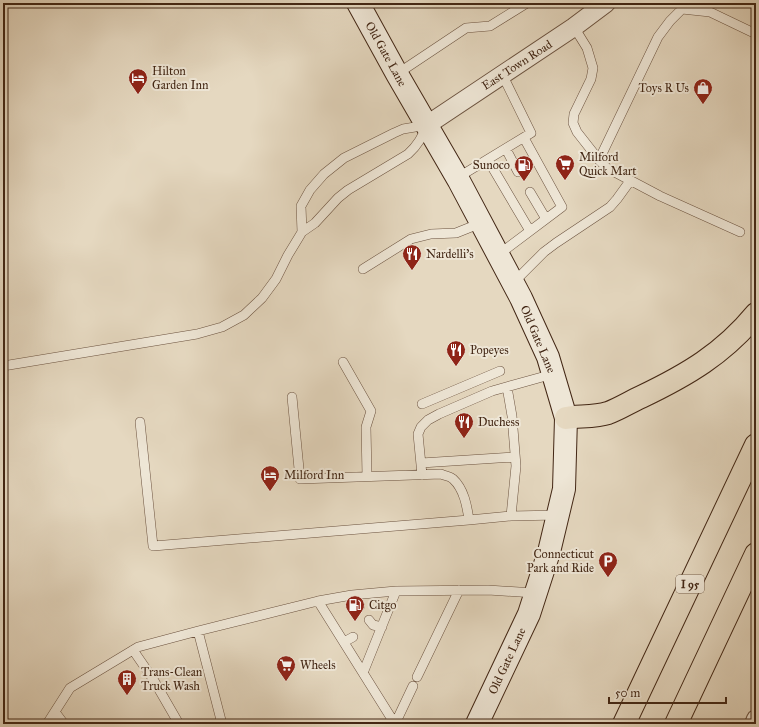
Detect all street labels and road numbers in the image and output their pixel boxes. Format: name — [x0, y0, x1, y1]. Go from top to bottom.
street label: Old Gate Lane — [362, 19, 410, 89]
street label: East Town Road — [479, 37, 555, 93]
street label: Old Gate Lane — [517, 303, 559, 375]
road number: I 95 — [676, 575, 704, 593]
street label: Old Gate Lane — [485, 625, 529, 697]

